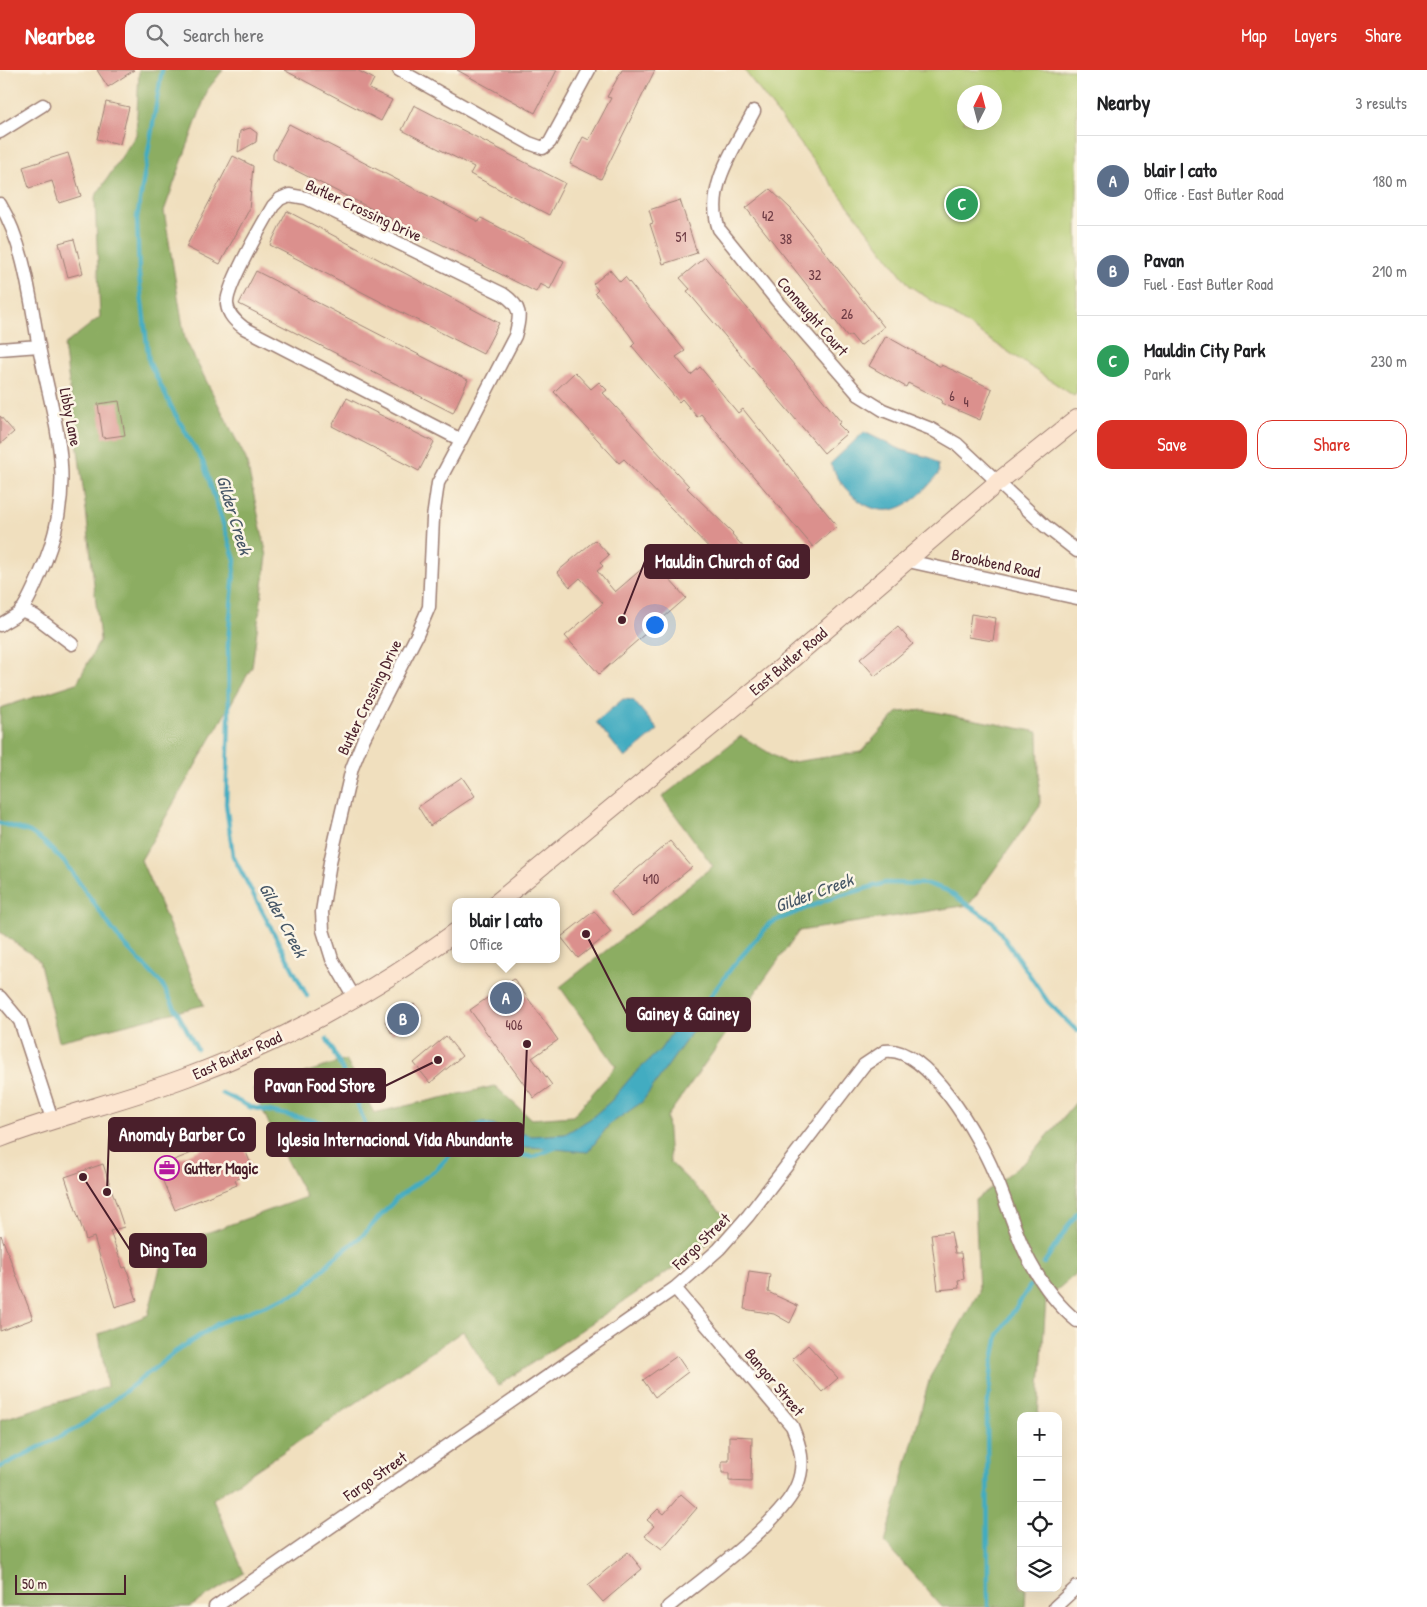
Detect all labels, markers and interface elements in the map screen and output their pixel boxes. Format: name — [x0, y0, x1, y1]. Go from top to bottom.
search box — [125, 13, 475, 58]
text: Nearbee — [25, 19, 95, 51]
icon: search — [143, 21, 171, 49]
text: Search here — [183, 22, 264, 48]
text: Map — [1241, 23, 1267, 48]
text: Layers — [1295, 23, 1337, 48]
text: Share — [1365, 23, 1402, 48]
north arrow — [957, 85, 1002, 130]
text: Nearby — [1097, 88, 1150, 117]
text: 3 results — [1355, 92, 1407, 114]
text: blair | cato — [1144, 157, 1217, 183]
text: A — [1109, 170, 1117, 192]
text: 180 m — [1373, 170, 1407, 192]
street label: Butler Crossing Drive — [302, 173, 426, 247]
text: Office · East Butler Road — [1144, 183, 1283, 205]
pin: C — [946, 185, 978, 223]
house number: 42 — [762, 206, 774, 225]
house number: 51 — [675, 227, 687, 246]
house number: 38 — [780, 229, 792, 248]
text: Pavan — [1144, 247, 1184, 273]
text: B — [1109, 260, 1117, 282]
text: 210 m — [1372, 260, 1407, 282]
house number: 32 — [809, 265, 822, 284]
street label: Connaught Court — [772, 272, 854, 361]
text: Fuel · East Butler Road — [1144, 273, 1273, 295]
house number: 26 — [841, 304, 853, 323]
text: Mauldin City Park — [1144, 337, 1265, 363]
text: C — [1109, 350, 1117, 372]
text: 230 m — [1371, 350, 1407, 372]
text: Park — [1144, 363, 1171, 385]
street label: Libby Lane — [55, 386, 88, 449]
house number: 6 — [949, 386, 955, 405]
house number: 4 — [963, 392, 969, 411]
button: Save — [1097, 420, 1247, 469]
button: Share — [1257, 420, 1407, 469]
water label: Gilder Creek — [211, 472, 259, 559]
street label: Brookbend Road — [950, 543, 1042, 583]
callout: Mauldin Church of God — [645, 545, 809, 578]
text: Mauldin Church of God — [655, 549, 799, 574]
your location — [642, 612, 668, 638]
street label: East Butler Road — [744, 622, 832, 700]
street label: Butler Crossing Drive — [332, 635, 407, 758]
water label: Gilder Creek — [771, 866, 858, 918]
house number: 410 — [643, 869, 659, 888]
water label: Gilder Creek — [253, 878, 314, 963]
popup — [452, 898, 560, 963]
text: blair | cato — [470, 907, 543, 933]
text: Office — [470, 933, 503, 955]
pin: A — [490, 979, 522, 1017]
callout: Gainey & Gainey — [627, 998, 750, 1031]
pin: B — [387, 1000, 419, 1038]
text: Gainey & Gainey — [636, 1001, 740, 1027]
house number: 406 — [505, 1015, 523, 1034]
street label: East Butler Road — [189, 1026, 285, 1084]
callout: Pavan Food Store — [255, 1069, 385, 1102]
text: Pavan Food Store — [265, 1073, 376, 1098]
callout: Anomaly Barber Co — [109, 1118, 255, 1151]
text: Anomaly Barber Co — [119, 1122, 246, 1148]
callout: Iglesia Internacional Vida Abundante — [267, 1123, 523, 1156]
text: Iglesia Internacional Vida Abundante — [277, 1127, 514, 1153]
office icon: Gutter Magic — [154, 1155, 180, 1181]
place label: Gutter Magic — [184, 1157, 259, 1180]
street label: Fargo Street — [666, 1207, 735, 1275]
callout: Ding Tea — [130, 1234, 206, 1267]
text: Ding Tea — [140, 1237, 197, 1263]
street label: Bangor Street — [740, 1343, 810, 1421]
map controls — [1017, 1412, 1062, 1592]
button: + — [1017, 1412, 1062, 1457]
street label: Fargo Street — [338, 1446, 412, 1507]
button: − — [1017, 1457, 1062, 1502]
button: locate — [1017, 1502, 1062, 1547]
button: layers — [1017, 1547, 1062, 1592]
scale bar — [15, 1572, 126, 1595]
text: 50 m — [22, 1574, 47, 1593]

